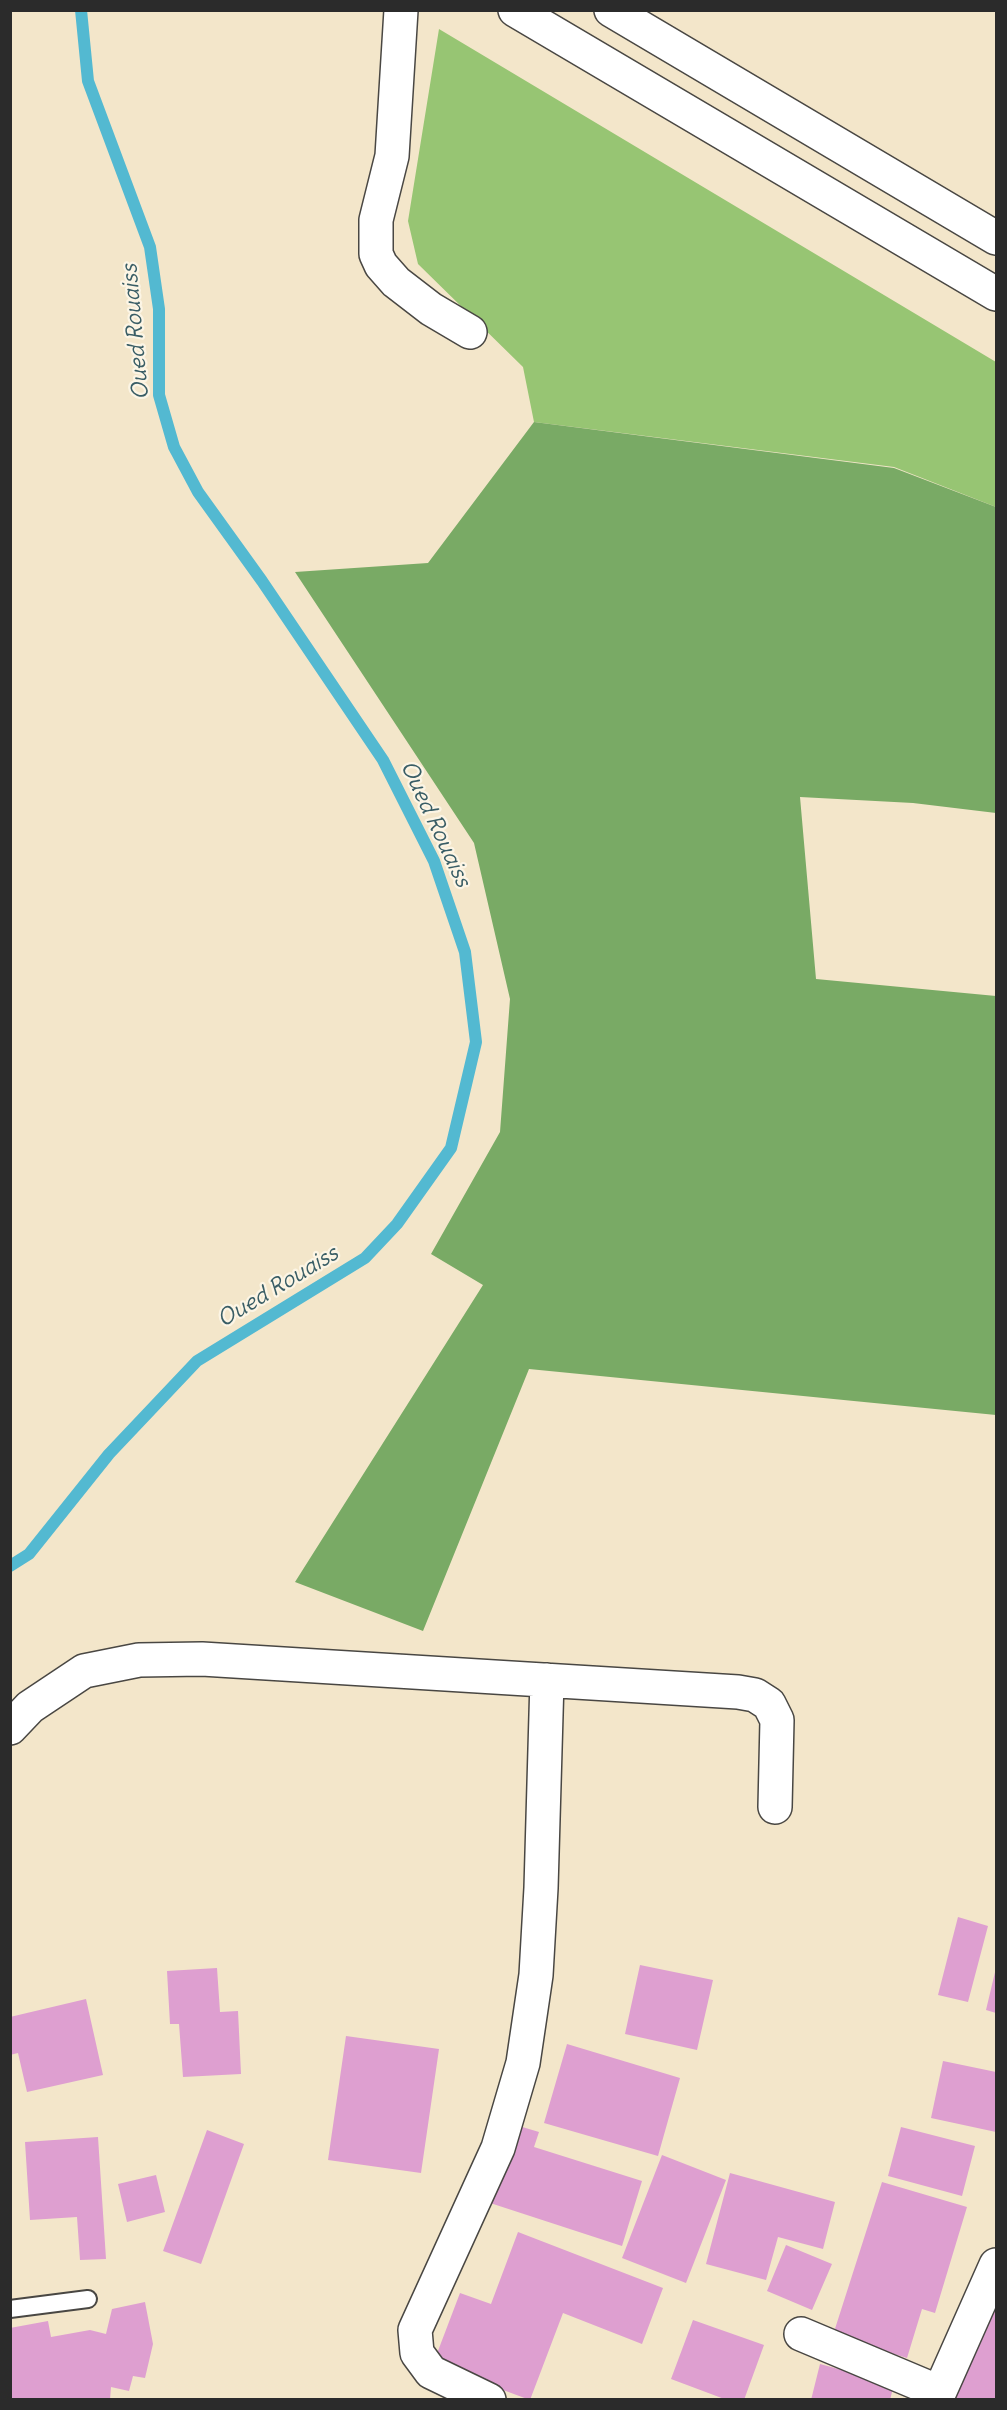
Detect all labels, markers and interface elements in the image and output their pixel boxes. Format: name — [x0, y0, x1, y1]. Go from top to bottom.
water label: Oued Rouaiss — [117, 263, 155, 401]
water label: Oued Rouaiss — [394, 757, 476, 891]
water label: Oued Rouaiss — [213, 1241, 343, 1333]

